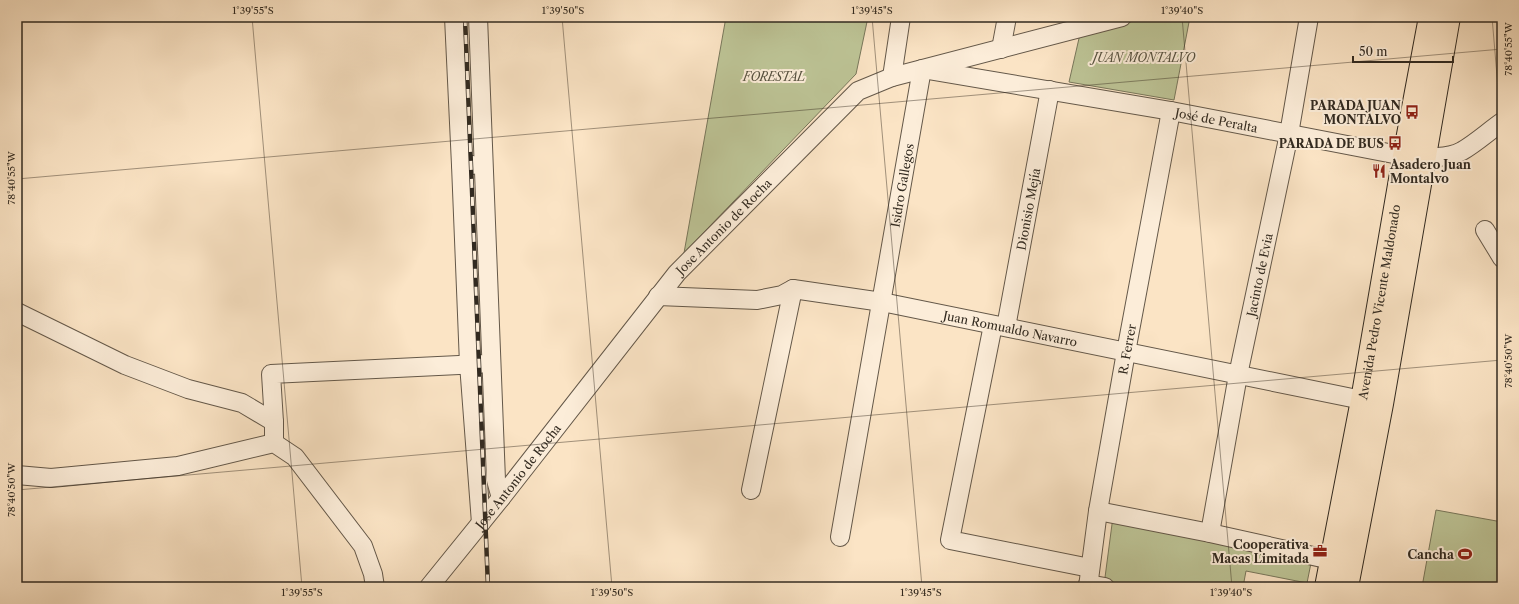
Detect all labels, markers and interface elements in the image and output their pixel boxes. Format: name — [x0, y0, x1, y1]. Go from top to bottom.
text: 1°39'55"S — [232, 4, 274, 17]
text: 1°39'50"S — [542, 4, 584, 17]
text: 1°39'45"S — [851, 4, 893, 17]
text: 1°39'40"S — [1161, 4, 1203, 17]
text: 78°40'55"W — [1502, 21, 1515, 76]
scale bar — [1353, 38, 1453, 64]
text: 50 m — [1359, 44, 1388, 59]
park label: JUAN MONTALVO — [1089, 50, 1196, 65]
park label: FORESTAL — [742, 69, 805, 84]
place label: PARADA JUAN MONTALVO — [1310, 98, 1402, 127]
street label: José de Peralta — [1172, 104, 1260, 135]
bus stop icon: PARADA JUAN MONTALVO — [1404, 104, 1420, 120]
bus stop icon: PARADA DE BUS — [1387, 135, 1403, 151]
place label: PARADA DE BUS — [1279, 136, 1384, 151]
street label: Isidro Gallegos — [887, 142, 916, 228]
text: 78°40'55"W — [5, 150, 18, 205]
place label: Asadero Juan Montalvo — [1389, 157, 1472, 186]
restaurant icon: Asadero Juan Montalvo — [1371, 163, 1387, 179]
street label: Dionisio Mejía — [1013, 166, 1043, 251]
street label: Jose Antonio de Rocha — [671, 175, 775, 279]
street label: Avenida Pedro Vicente Maldonado — [1355, 203, 1403, 402]
street label: Jacinto de Evia — [1243, 231, 1275, 320]
street label: Juan Romualdo Navarro — [940, 307, 1079, 349]
street label: R. Ferrer — [1115, 323, 1139, 376]
text: 78°40'50"W — [1502, 333, 1515, 388]
street label: Jose Antonio de Rocha — [471, 420, 564, 533]
text: 78°40'50"W — [5, 462, 18, 517]
place label: Cooperativa Macas Limitada — [1212, 537, 1310, 566]
office icon: Cooperativa Macas Limitada — [1312, 543, 1328, 559]
sports icon: Cancha — [1457, 546, 1473, 562]
place label: Cancha — [1407, 547, 1455, 562]
text: 1°39'55"S — [281, 586, 323, 599]
text: 1°39'50"S — [591, 586, 633, 599]
text: 1°39'45"S — [900, 586, 942, 599]
text: 1°39'40"S — [1210, 586, 1252, 599]

